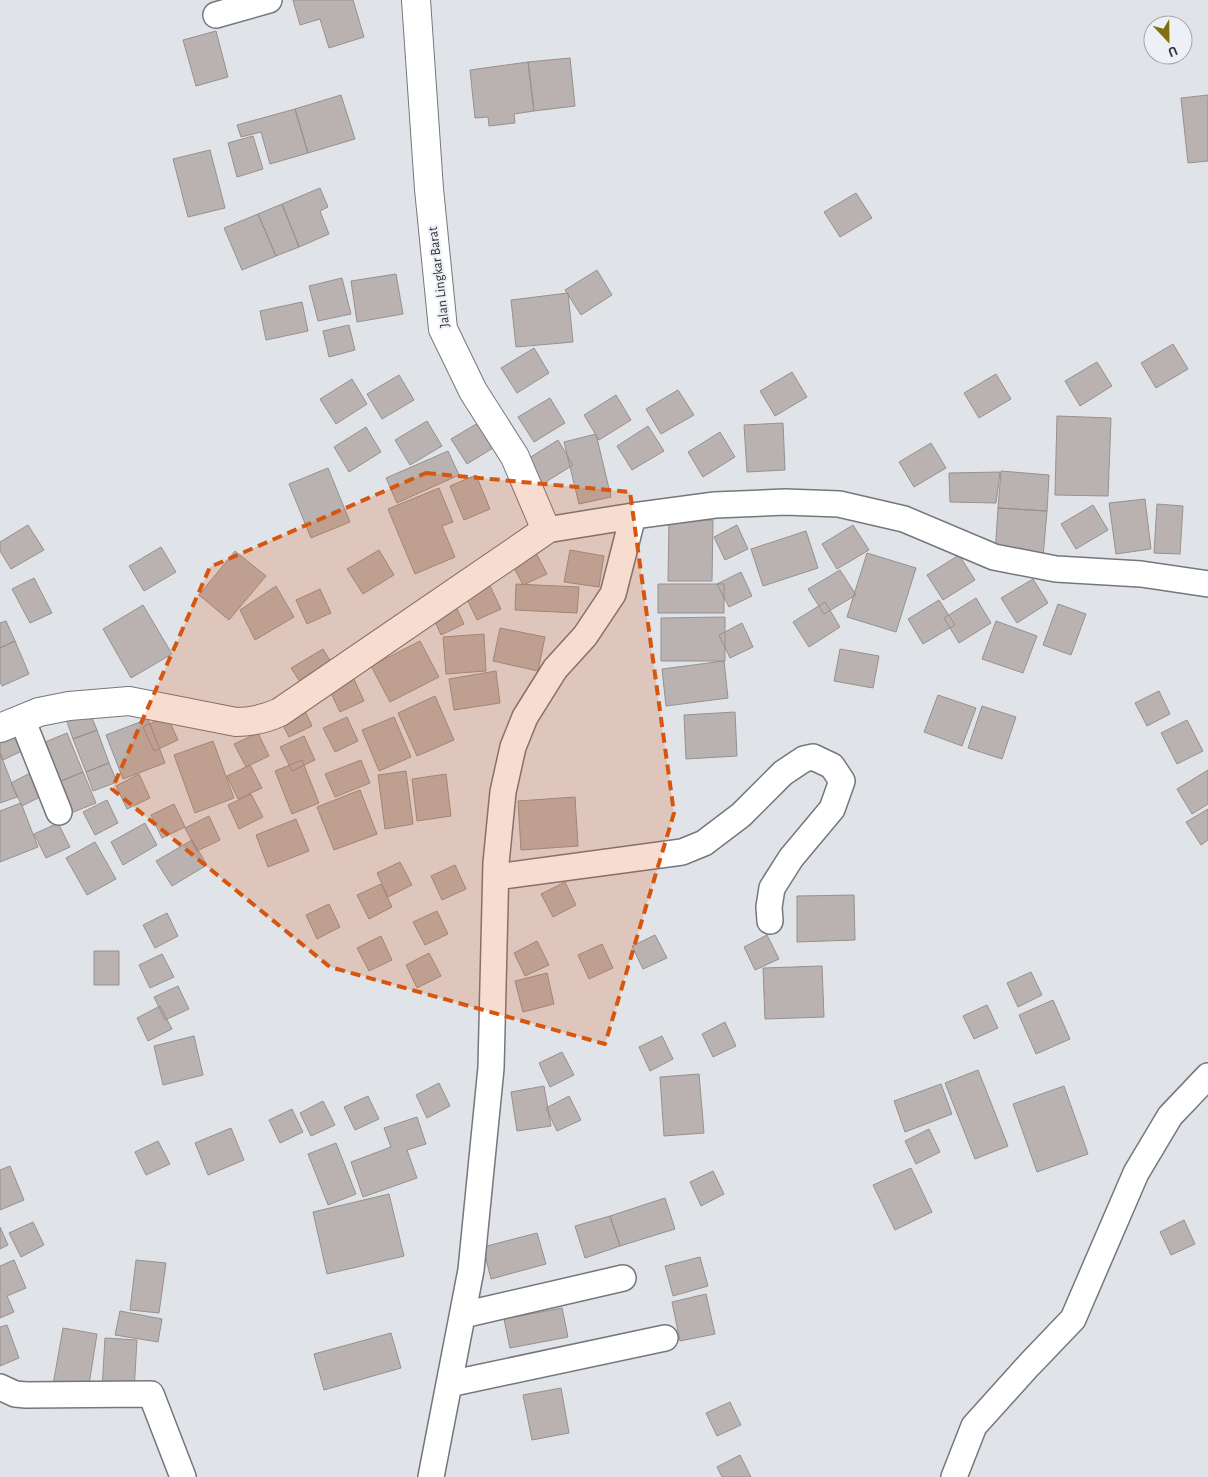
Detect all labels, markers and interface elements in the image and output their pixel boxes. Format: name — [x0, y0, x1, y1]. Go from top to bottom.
north arrow — [1143, 15, 1193, 65]
text: U — [1166, 43, 1179, 59]
street label: Jalan Lingkar Barat — [426, 225, 452, 328]

